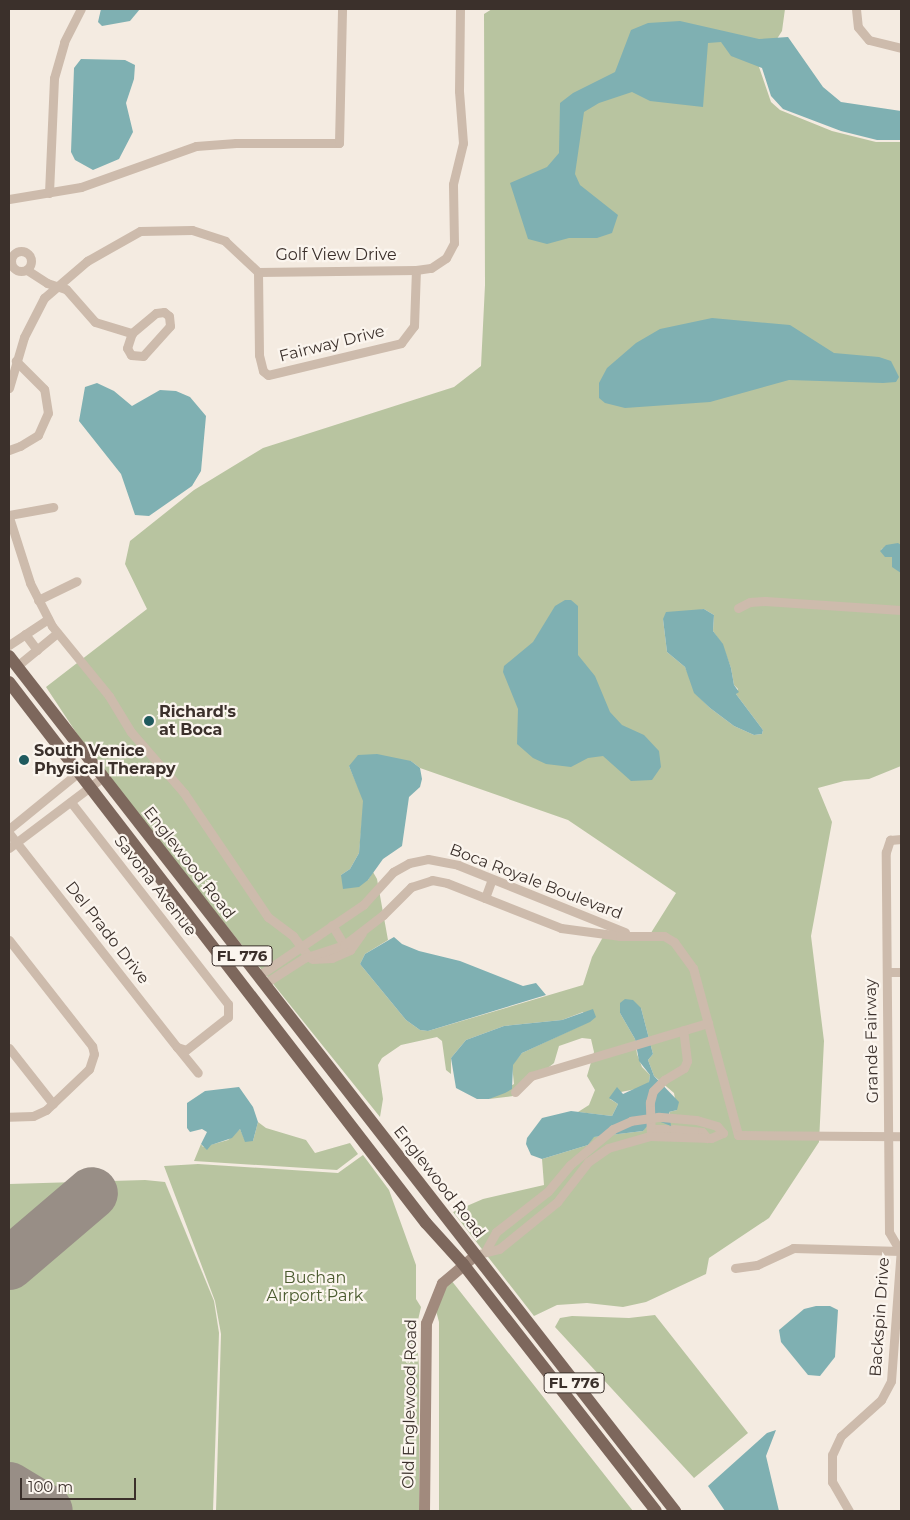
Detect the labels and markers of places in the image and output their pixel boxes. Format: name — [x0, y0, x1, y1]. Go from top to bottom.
place label: Richard's at Boca — [159, 702, 236, 740]
marker: Richard's at Boca — [143, 715, 155, 727]
place label: South Venice Physical Therapy — [34, 741, 176, 779]
marker: South Venice Physical Therapy — [18, 754, 30, 766]

